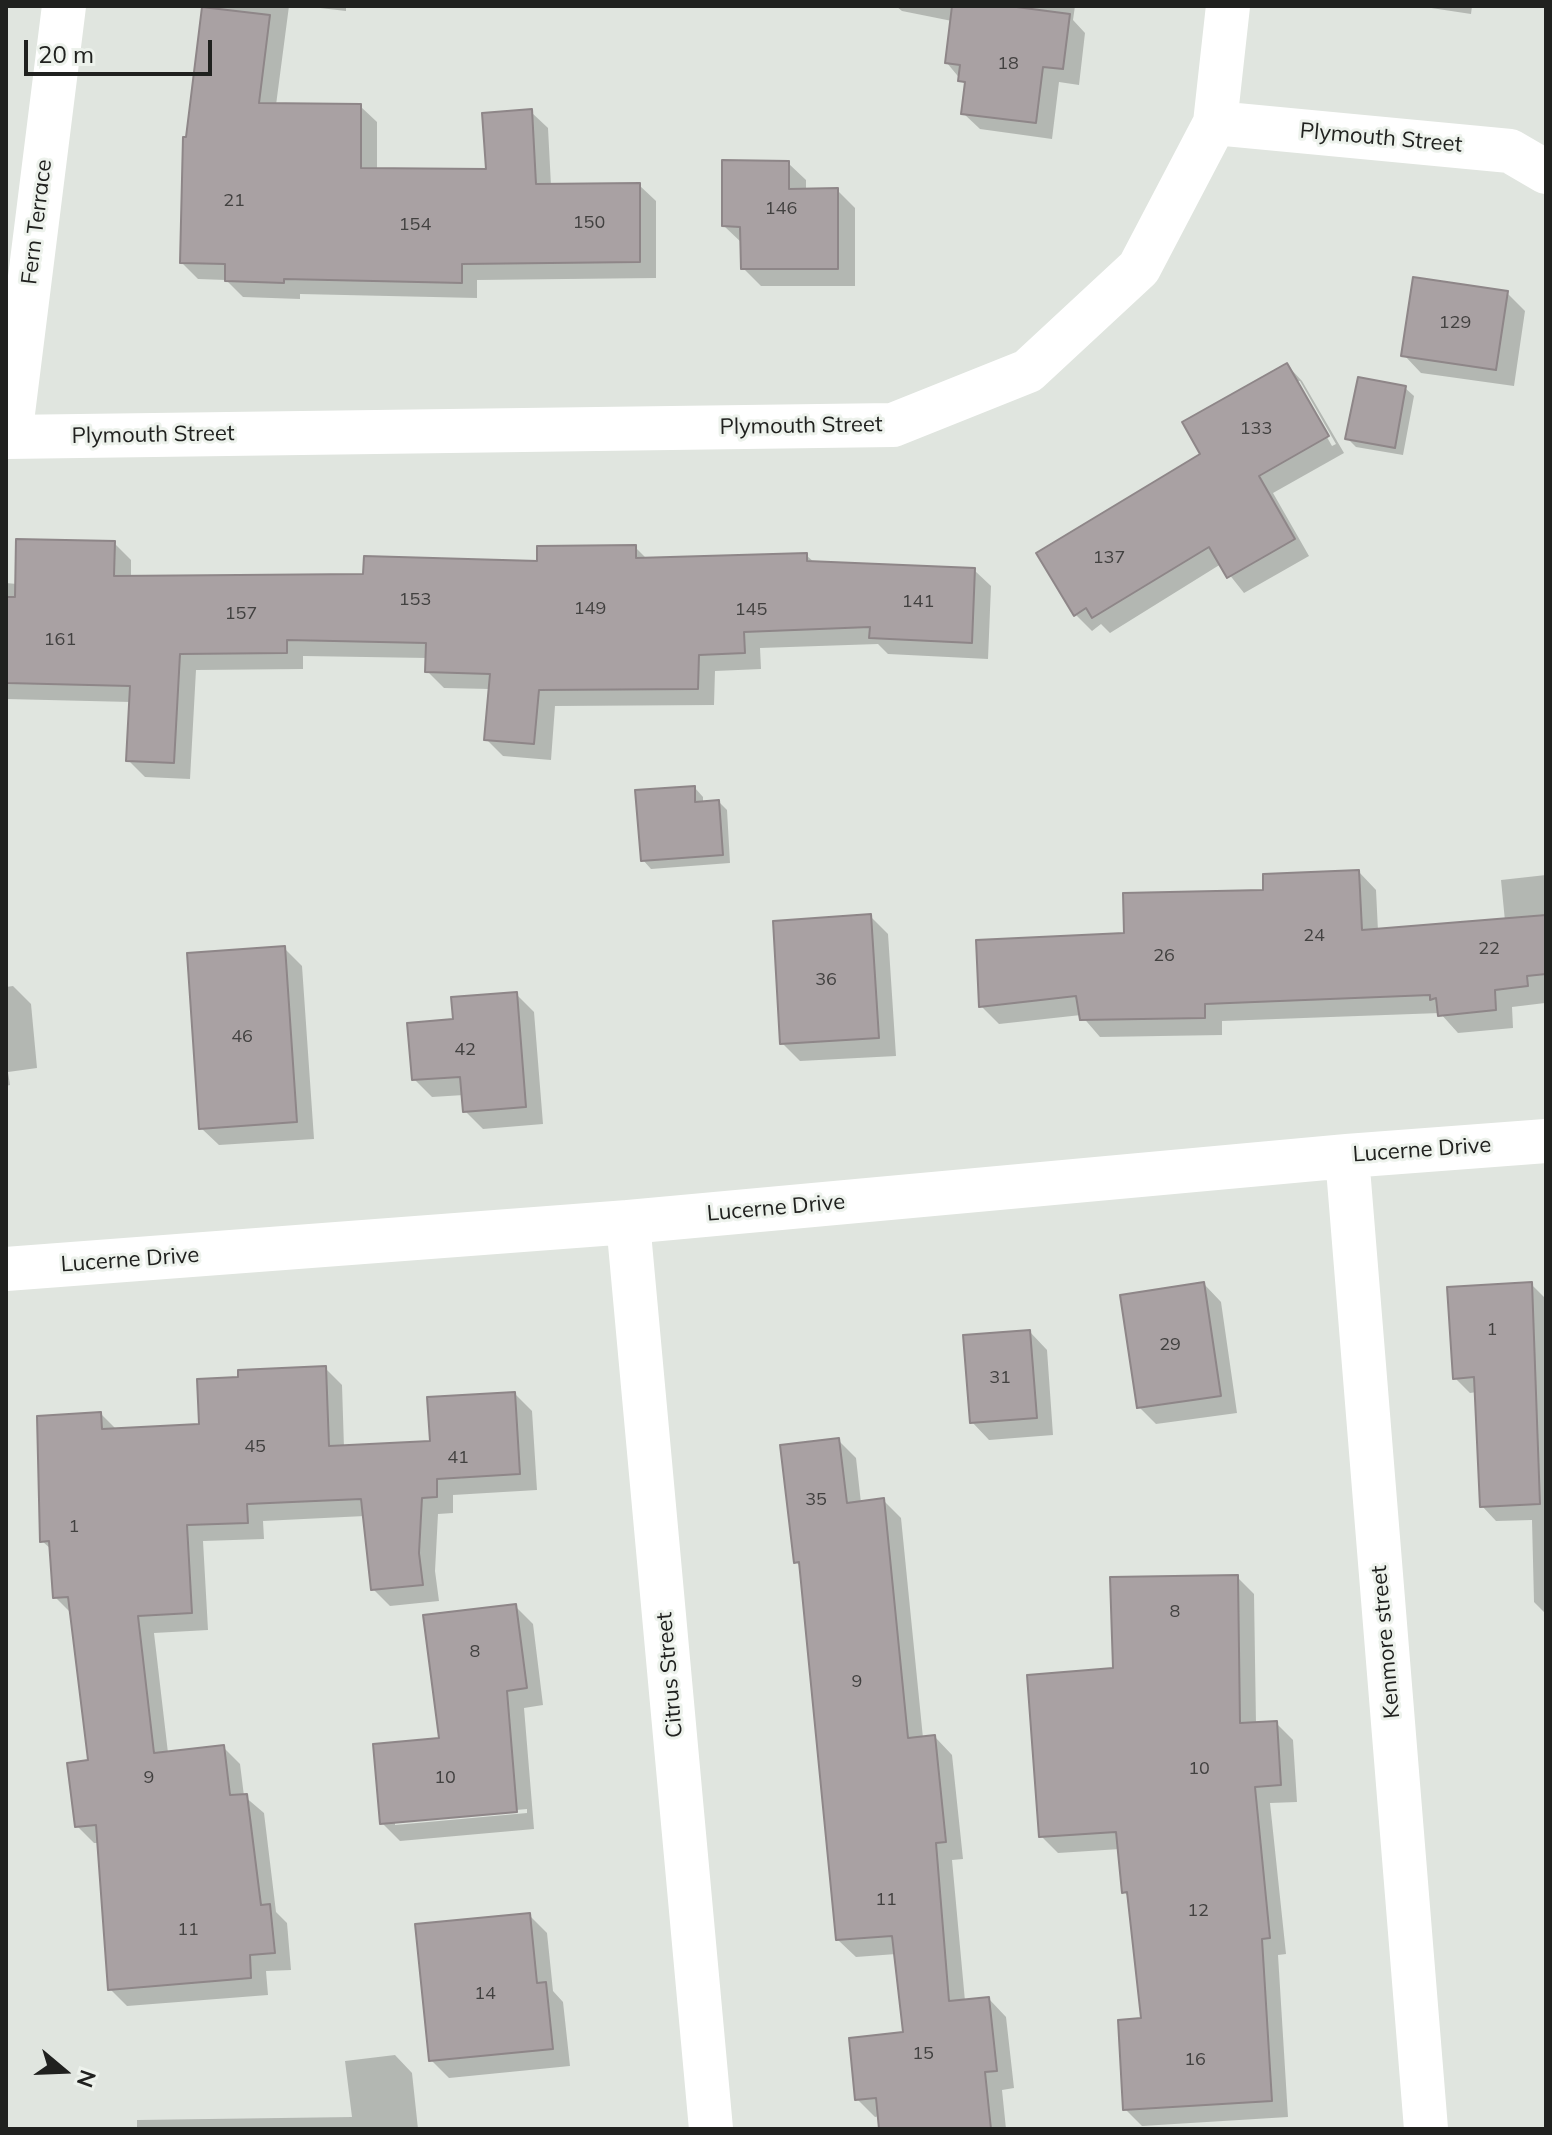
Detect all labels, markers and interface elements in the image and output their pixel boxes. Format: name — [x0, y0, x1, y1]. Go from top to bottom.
scale bar — [28, 24, 216, 74]
text: 20 m — [38, 39, 94, 69]
house number: 18 — [997, 53, 1019, 75]
street label: Plymouth Street — [1299, 118, 1463, 158]
street label: Fern Terrace — [16, 158, 58, 286]
house number: 21 — [223, 190, 245, 212]
house number: 146 — [765, 198, 797, 220]
house number: 150 — [573, 212, 605, 234]
house number: 154 — [399, 214, 431, 236]
house number: 129 — [1439, 312, 1471, 334]
street label: Plymouth Street — [719, 411, 883, 441]
house number: 133 — [1240, 418, 1272, 440]
street label: Plymouth Street — [71, 420, 235, 450]
house number: 137 — [1093, 547, 1125, 569]
house number: 153 — [399, 589, 431, 611]
house number: 141 — [902, 591, 934, 613]
house number: 149 — [574, 598, 606, 620]
house number: 145 — [735, 599, 767, 621]
house number: 157 — [225, 603, 257, 625]
house number: 161 — [44, 629, 76, 651]
house number: 24 — [1303, 925, 1325, 947]
house number: 22 — [1478, 938, 1500, 960]
house number: 26 — [1153, 945, 1175, 967]
house number: 36 — [815, 969, 837, 991]
house number: 46 — [231, 1026, 253, 1048]
house number: 42 — [454, 1039, 476, 1061]
street label: Lucerne Drive — [1352, 1132, 1492, 1168]
street label: Lucerne Drive — [706, 1189, 846, 1227]
street label: Lucerne Drive — [60, 1242, 200, 1278]
house number: 1 — [1487, 1319, 1497, 1341]
house number: 29 — [1159, 1334, 1181, 1356]
house number: 31 — [989, 1367, 1011, 1389]
house number: 45 — [244, 1436, 266, 1458]
house number: 41 — [447, 1447, 469, 1469]
house number: 35 — [805, 1489, 827, 1511]
house number: 1 — [69, 1516, 79, 1538]
street label: Kenmore street — [1366, 1564, 1406, 1720]
house number: 8 — [1170, 1601, 1180, 1623]
street label: Citrus Street — [651, 1611, 689, 1739]
house number: 8 — [470, 1641, 480, 1663]
house number: 9 — [852, 1671, 862, 1693]
house number: 10 — [1188, 1758, 1210, 1780]
house number: 9 — [144, 1767, 154, 1789]
house number: 10 — [434, 1767, 456, 1789]
house number: 11 — [875, 1889, 897, 1911]
house number: 12 — [1187, 1900, 1209, 1922]
house number: 11 — [177, 1919, 199, 1941]
house number: 14 — [474, 1983, 496, 2005]
north arrow — [24, 2031, 104, 2111]
house number: 15 — [912, 2043, 934, 2065]
house number: 16 — [1184, 2049, 1206, 2071]
text: N — [71, 2066, 103, 2091]

